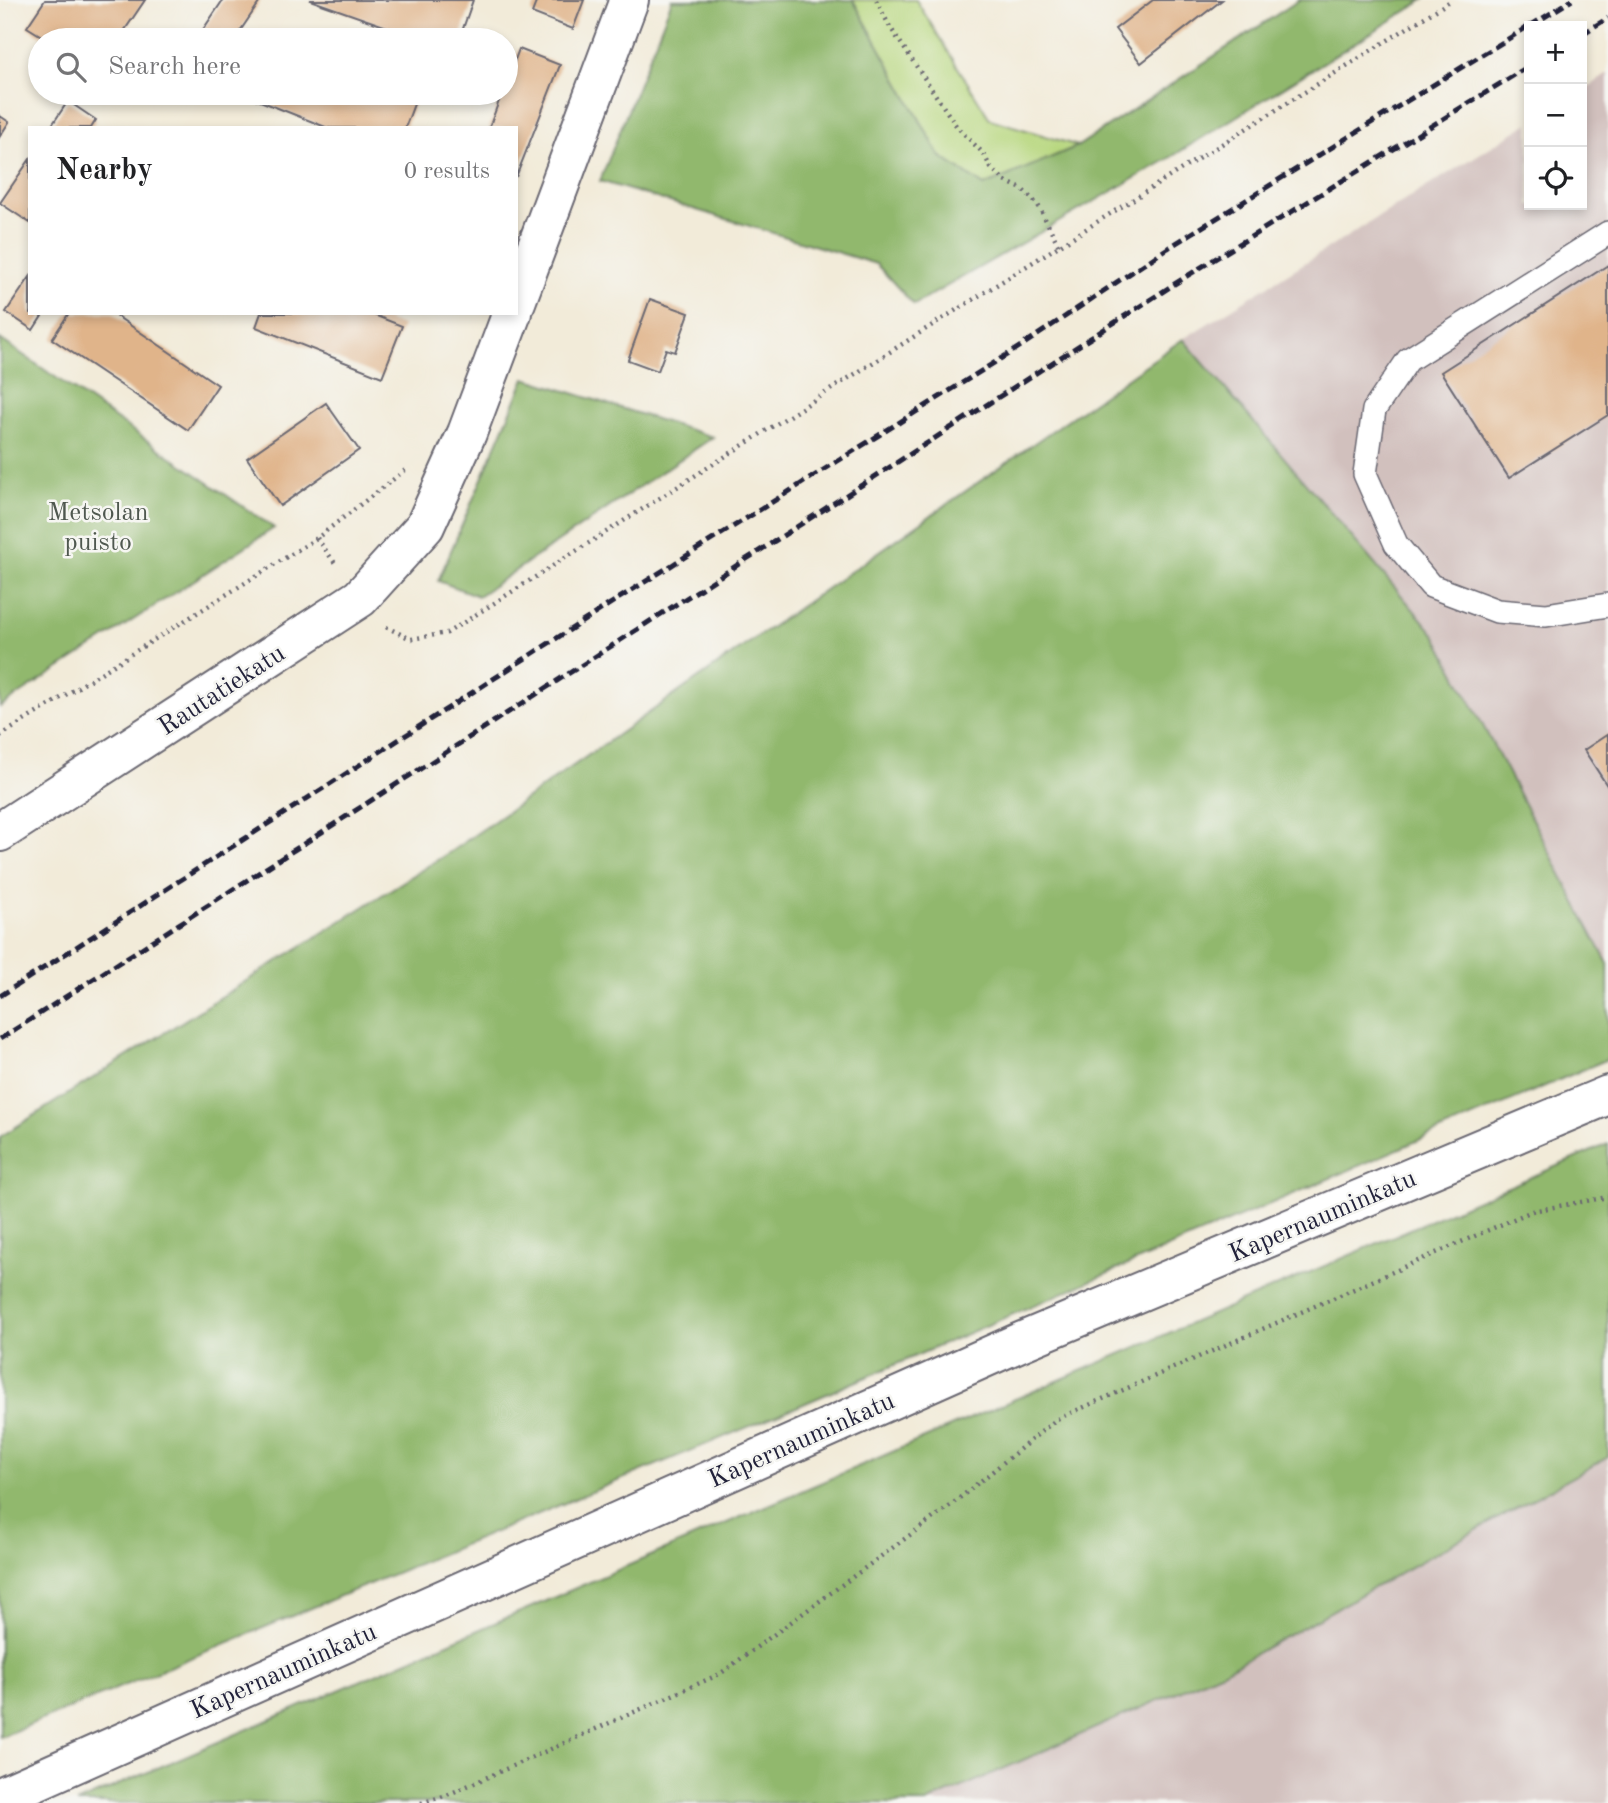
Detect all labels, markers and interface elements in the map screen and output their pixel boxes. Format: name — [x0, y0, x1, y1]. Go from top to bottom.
map controls — [1524, 21, 1587, 210]
button: + — [1524, 21, 1587, 84]
search box — [28, 28, 518, 105]
icon: search — [52, 48, 90, 86]
text: Search here — [108, 54, 241, 80]
button: − — [1524, 84, 1587, 147]
button: locate — [1524, 147, 1587, 210]
text: Nearby — [56, 156, 153, 186]
text: 0 results — [404, 160, 490, 183]
park label: Metsolan puisto — [48, 500, 148, 556]
street label: Rautatiekatu — [154, 640, 290, 741]
street label: Kapernauminkatu — [1225, 1166, 1420, 1268]
street label: Kapernauminkatu — [705, 1388, 899, 1493]
street label: Kapernauminkatu — [187, 1619, 381, 1724]

